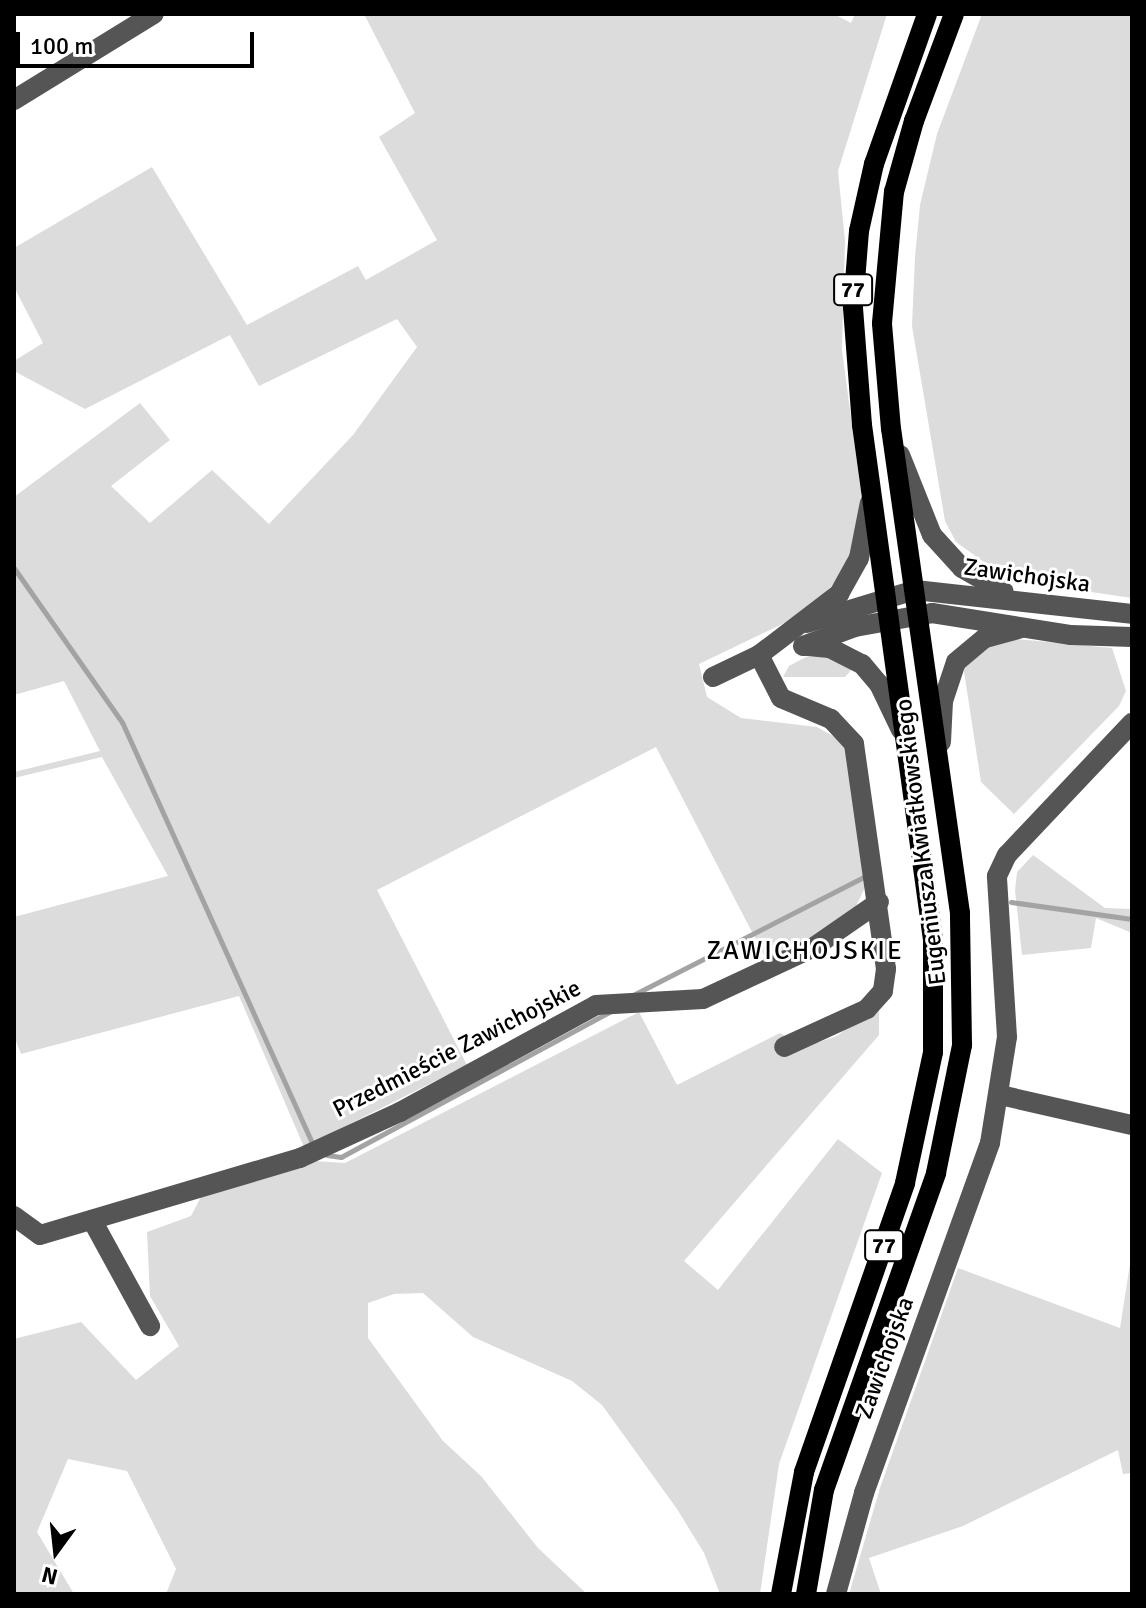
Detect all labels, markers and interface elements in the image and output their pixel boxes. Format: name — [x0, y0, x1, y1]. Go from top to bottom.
scale bar — [20, 16, 258, 66]
text: 100 m — [30, 31, 93, 61]
road number: 77 — [833, 272, 873, 308]
street label: Zawichojska — [962, 553, 1092, 599]
street label: Eugeniusza Kwiatkowskiego — [889, 697, 953, 987]
district label: ZAWICHOJSKIE — [706, 936, 904, 968]
street label: Przedmieście Zawichojskie — [328, 974, 586, 1124]
road number: 77 — [864, 1228, 904, 1264]
street label: Zawichojska — [850, 1293, 920, 1423]
north arrow — [16, 1512, 96, 1592]
text: N — [39, 1561, 61, 1591]

